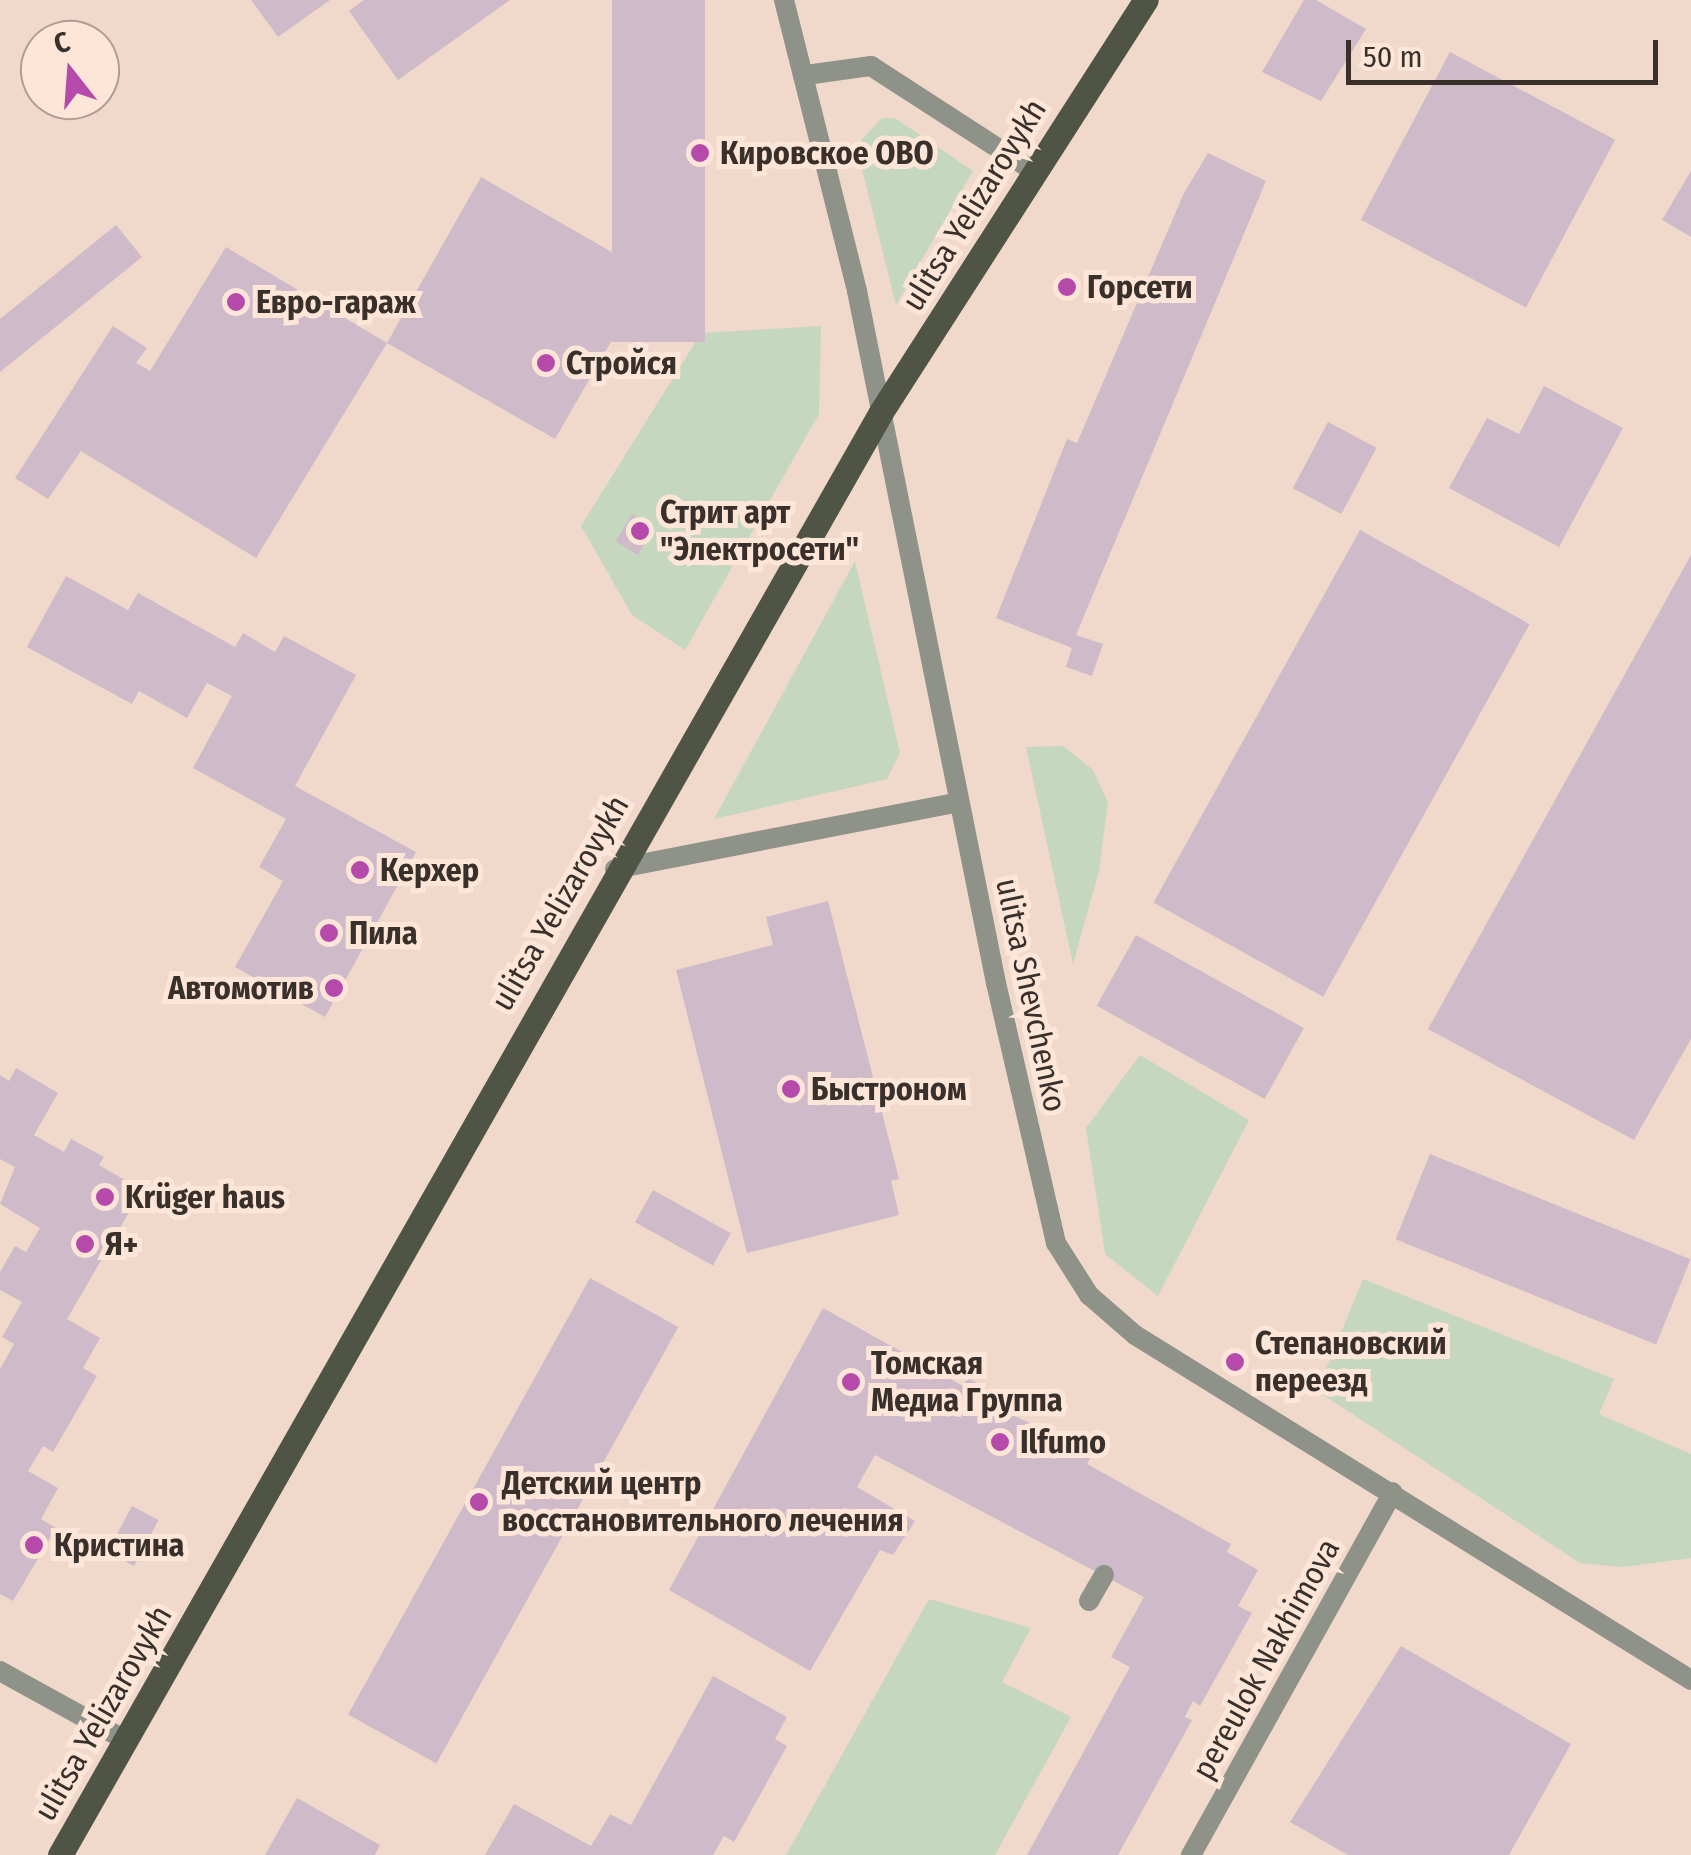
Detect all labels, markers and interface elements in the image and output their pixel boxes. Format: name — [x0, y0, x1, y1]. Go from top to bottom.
north arrow — [20, 20, 120, 120]
scale bar — [1351, 20, 1664, 82]
text: С — [50, 25, 74, 61]
text: 50 m — [1363, 39, 1423, 75]
street label: ulitsa Yelizarovykh — [894, 92, 1054, 318]
place label: Кировское ОВО — [720, 134, 934, 172]
marker: Кировское ОВО — [689, 142, 711, 164]
place label: Горсети — [1087, 268, 1193, 306]
marker: Горсети — [1056, 276, 1078, 298]
place label: Евро-гараж — [256, 283, 416, 321]
marker: Евро-гараж — [225, 291, 247, 313]
place label: Стройся — [566, 344, 677, 382]
marker: Стройся — [535, 352, 557, 374]
place label: Стрит арт "Электросети" — [660, 494, 859, 569]
marker: Стрит арт "Электросети" — [629, 520, 651, 542]
street label: ulitsa Yelizarovykh — [483, 789, 637, 1017]
place label: Керхер — [380, 851, 479, 889]
marker: Керхер — [349, 859, 371, 881]
street label: ulitsa Shevchenko — [988, 875, 1074, 1115]
place label: Пила — [349, 914, 418, 952]
marker: Пила — [318, 922, 340, 944]
place label: Автомотив — [168, 969, 314, 1007]
marker: Автомотив — [323, 977, 345, 999]
place label: Быстроном — [811, 1070, 967, 1108]
marker: Быстроном — [780, 1078, 802, 1100]
place label: Krüger haus — [125, 1178, 285, 1216]
marker: Krüger haus — [94, 1186, 116, 1208]
place label: Я+ — [105, 1225, 138, 1263]
marker: Я+ — [74, 1233, 96, 1255]
place label: Степановский переезд — [1255, 1325, 1447, 1400]
place label: Томская Медиа Группа — [871, 1345, 1063, 1420]
marker: Степановский переезд — [1224, 1351, 1246, 1373]
marker: Томская Медиа Группа — [840, 1371, 862, 1393]
place label: Ilfumo — [1020, 1423, 1106, 1461]
marker: Ilfumo — [989, 1431, 1011, 1453]
place label: Детский центр восстановительного лечения — [502, 1465, 904, 1540]
marker: Детский центр восстановительного лечения — [466, 1489, 492, 1515]
place label: Кристина — [54, 1526, 185, 1564]
street label: pereulok Nakhimova — [1184, 1532, 1348, 1786]
marker: Кристина — [23, 1534, 45, 1556]
street label: ulitsa Yelizarovykh — [26, 1599, 180, 1827]

